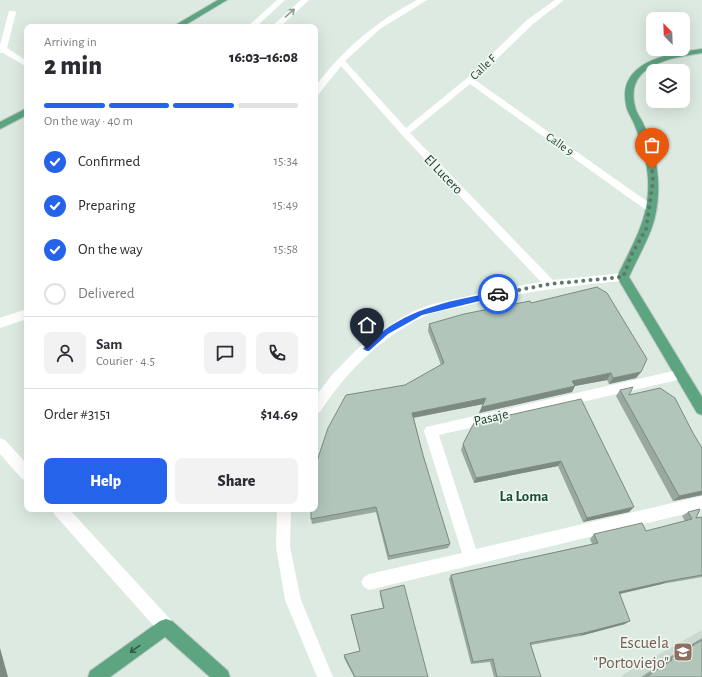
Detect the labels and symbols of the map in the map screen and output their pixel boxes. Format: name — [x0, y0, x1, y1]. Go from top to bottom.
one-way arrow — [284, 9, 295, 18]
north arrow — [646, 12, 690, 56]
street label: Calle F — [468, 52, 499, 82]
pin — [635, 128, 669, 169]
street label: Calle 9 — [544, 130, 576, 158]
street label: El Lucero — [421, 152, 465, 197]
courier — [478, 274, 518, 314]
pin — [350, 308, 384, 349]
street label: Pasaje — [472, 407, 510, 429]
district label: La Loma — [499, 489, 549, 504]
place label: Escuela "Portoviejo" — [593, 634, 669, 672]
school or university icon: Escuela "Portoviejo" — [672, 641, 694, 663]
one-way arrow — [129, 645, 140, 654]

